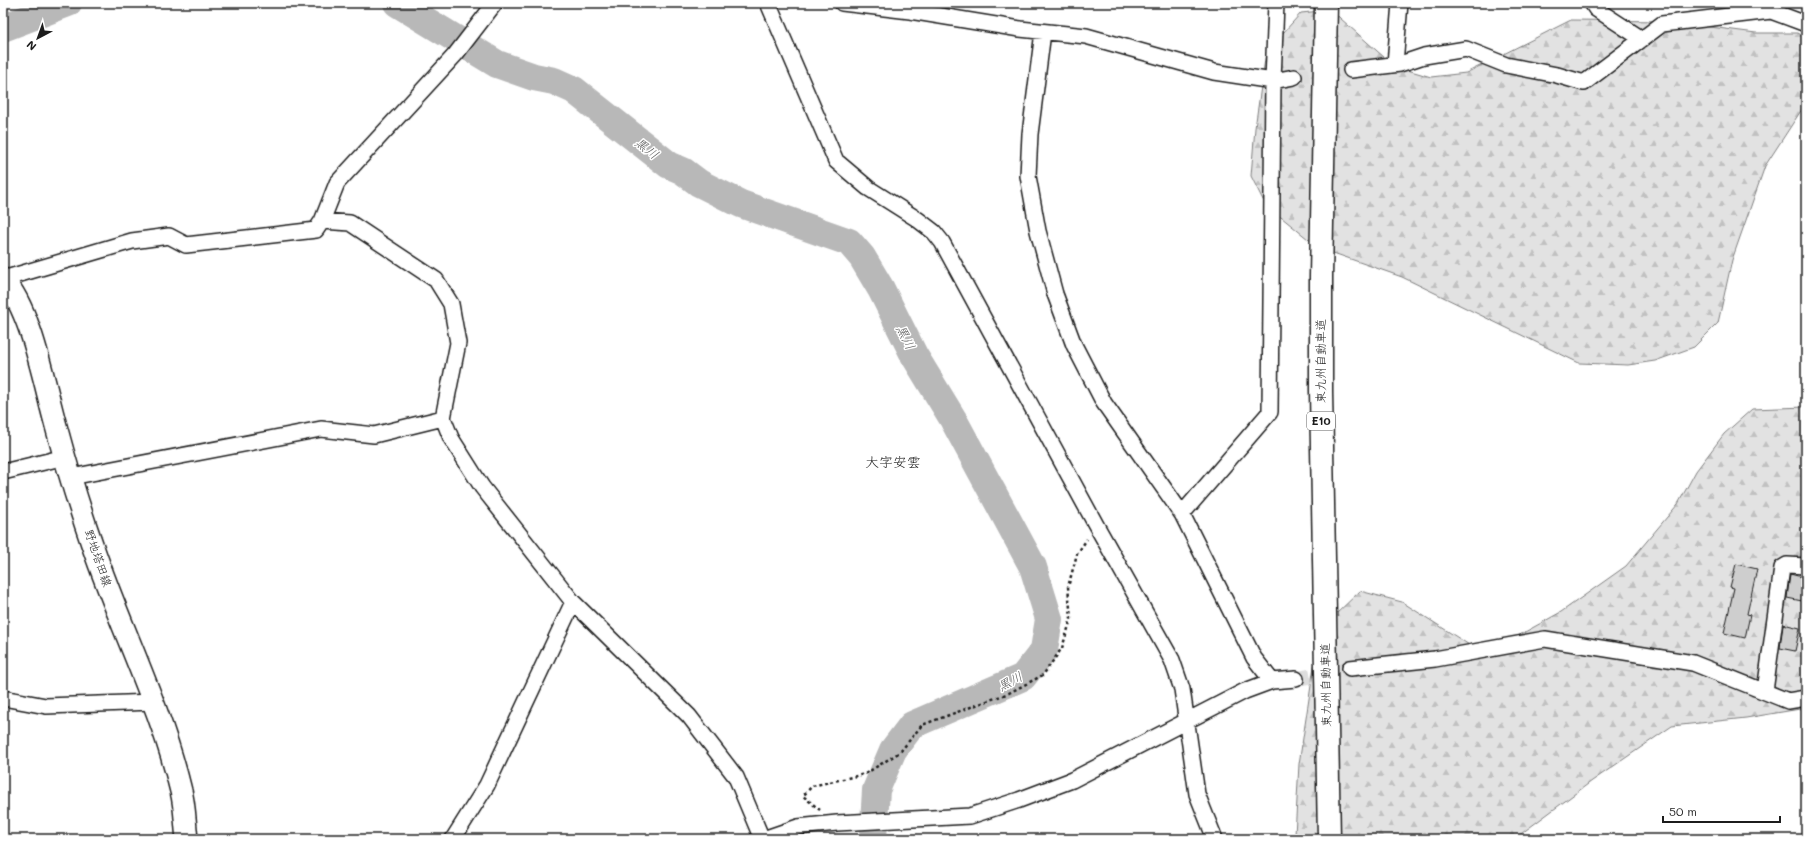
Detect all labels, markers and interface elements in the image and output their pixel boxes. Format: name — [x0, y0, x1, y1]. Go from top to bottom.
north arrow — [18, 18, 58, 58]
text: N — [23, 38, 39, 54]
water label: 黒川 — [632, 133, 663, 162]
street label: 東九州自動車道 — [1312, 319, 1328, 403]
water label: 黒川 — [893, 321, 920, 352]
road number: E10 — [1307, 412, 1335, 430]
district label: 大字安雲 — [865, 452, 921, 471]
street label: 野地塔田線 — [82, 527, 116, 589]
street label: 東九州自動車道 — [1316, 643, 1334, 727]
water label: 黒川 — [994, 667, 1025, 694]
scale bar — [1663, 798, 1780, 824]
text: 50 m — [1669, 803, 1697, 819]

